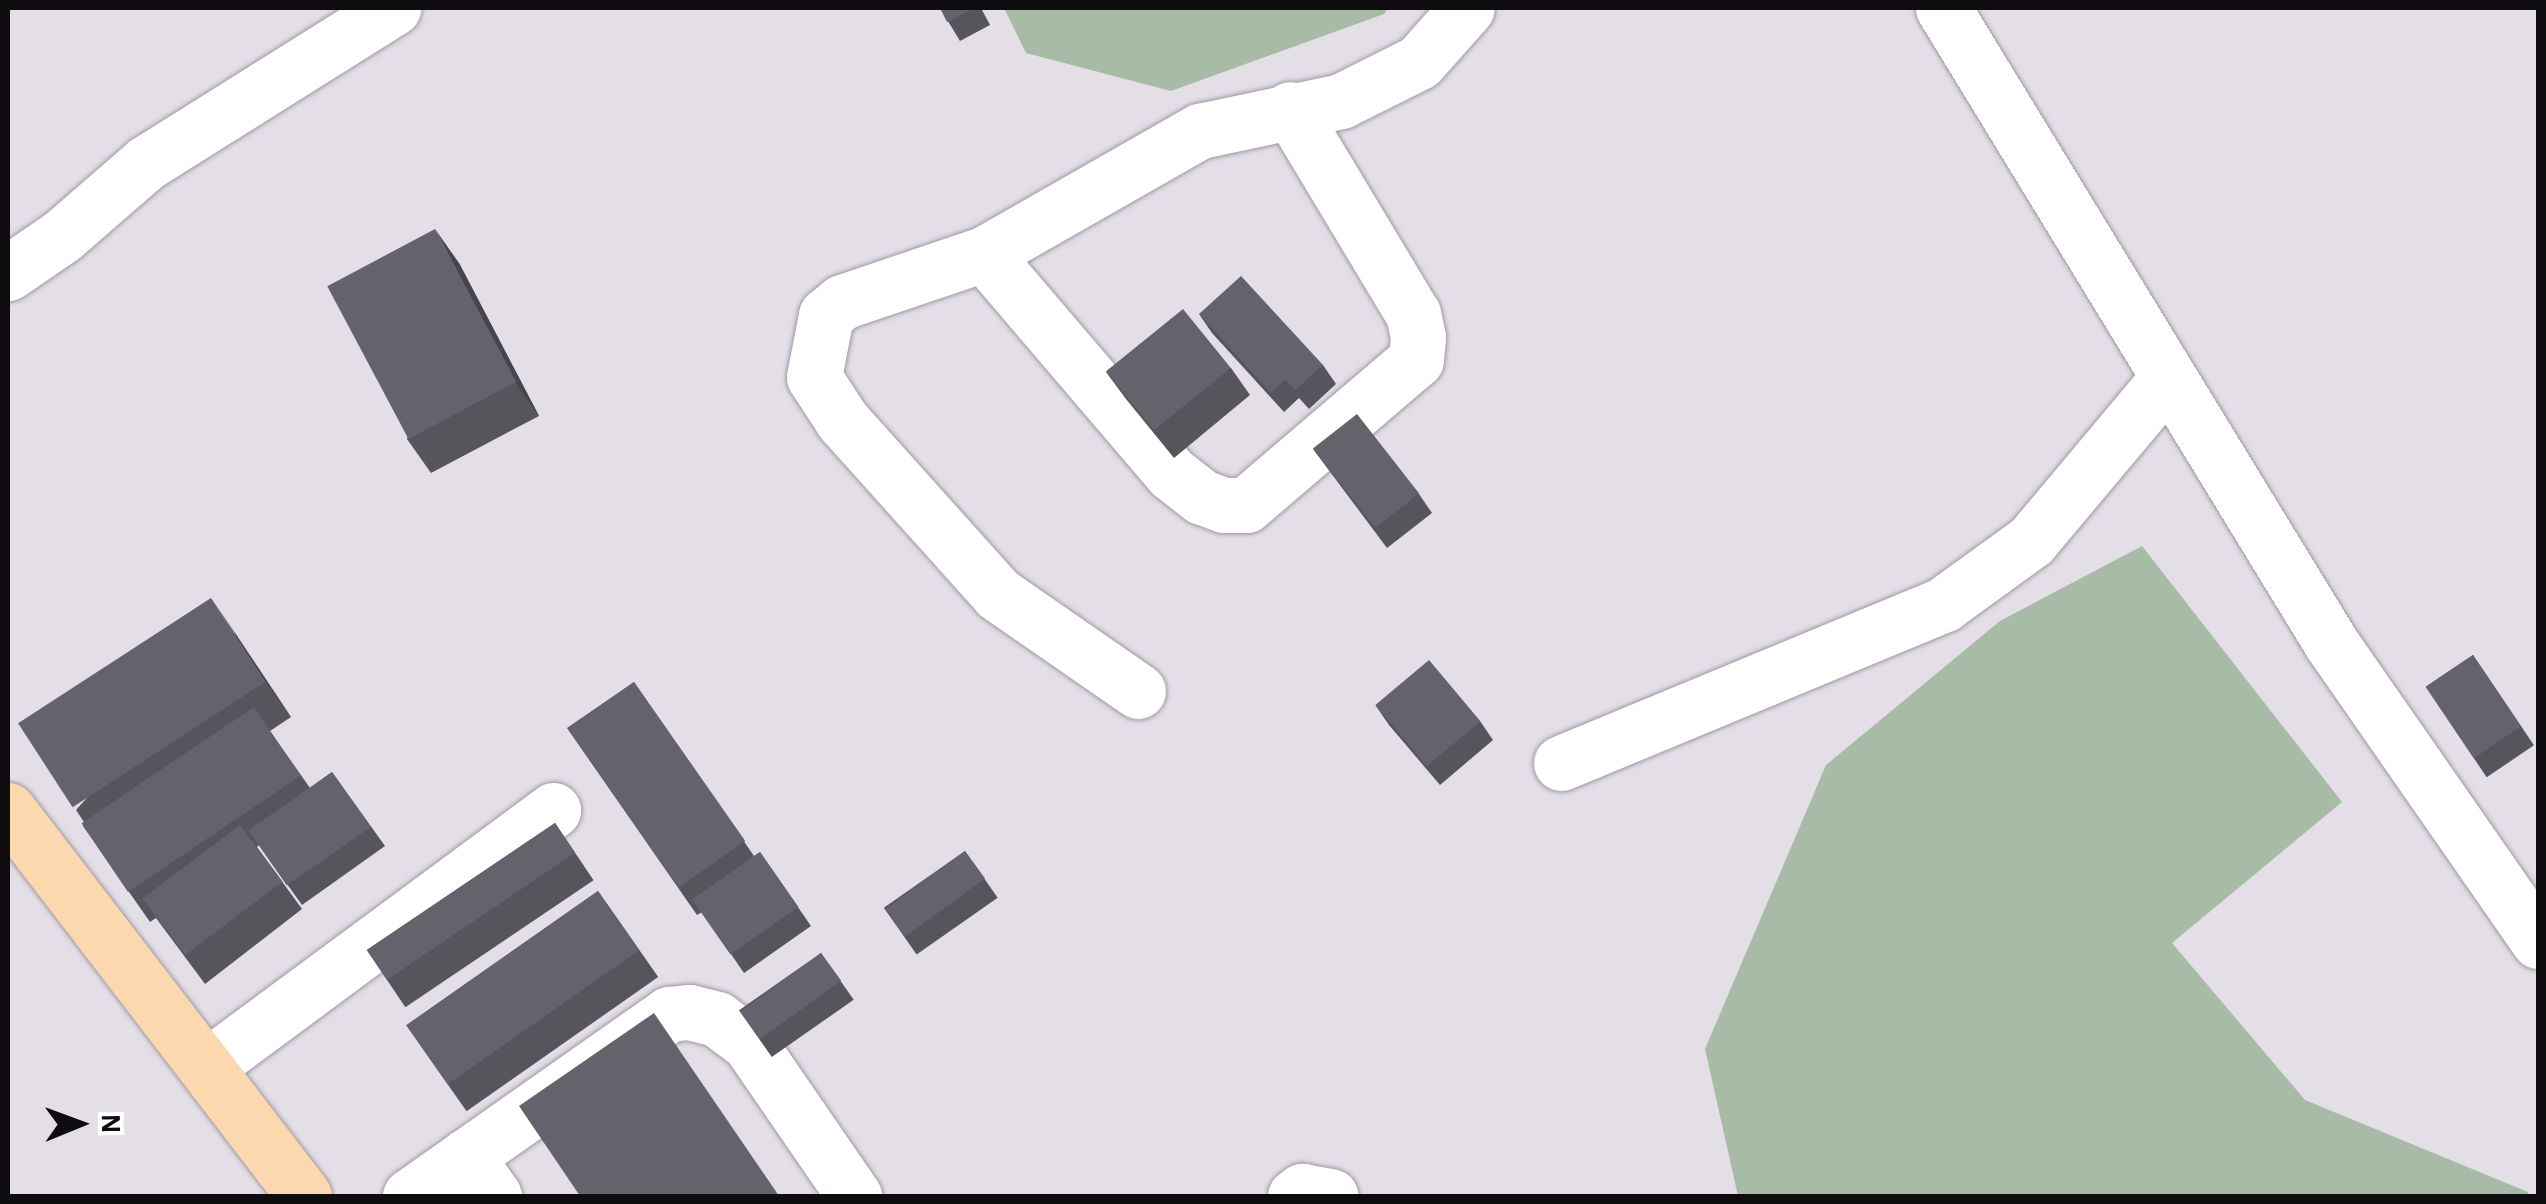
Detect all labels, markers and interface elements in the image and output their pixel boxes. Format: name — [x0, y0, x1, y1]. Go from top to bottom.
north arrow — [30, 1074, 130, 1174]
text: N — [96, 1113, 124, 1133]

